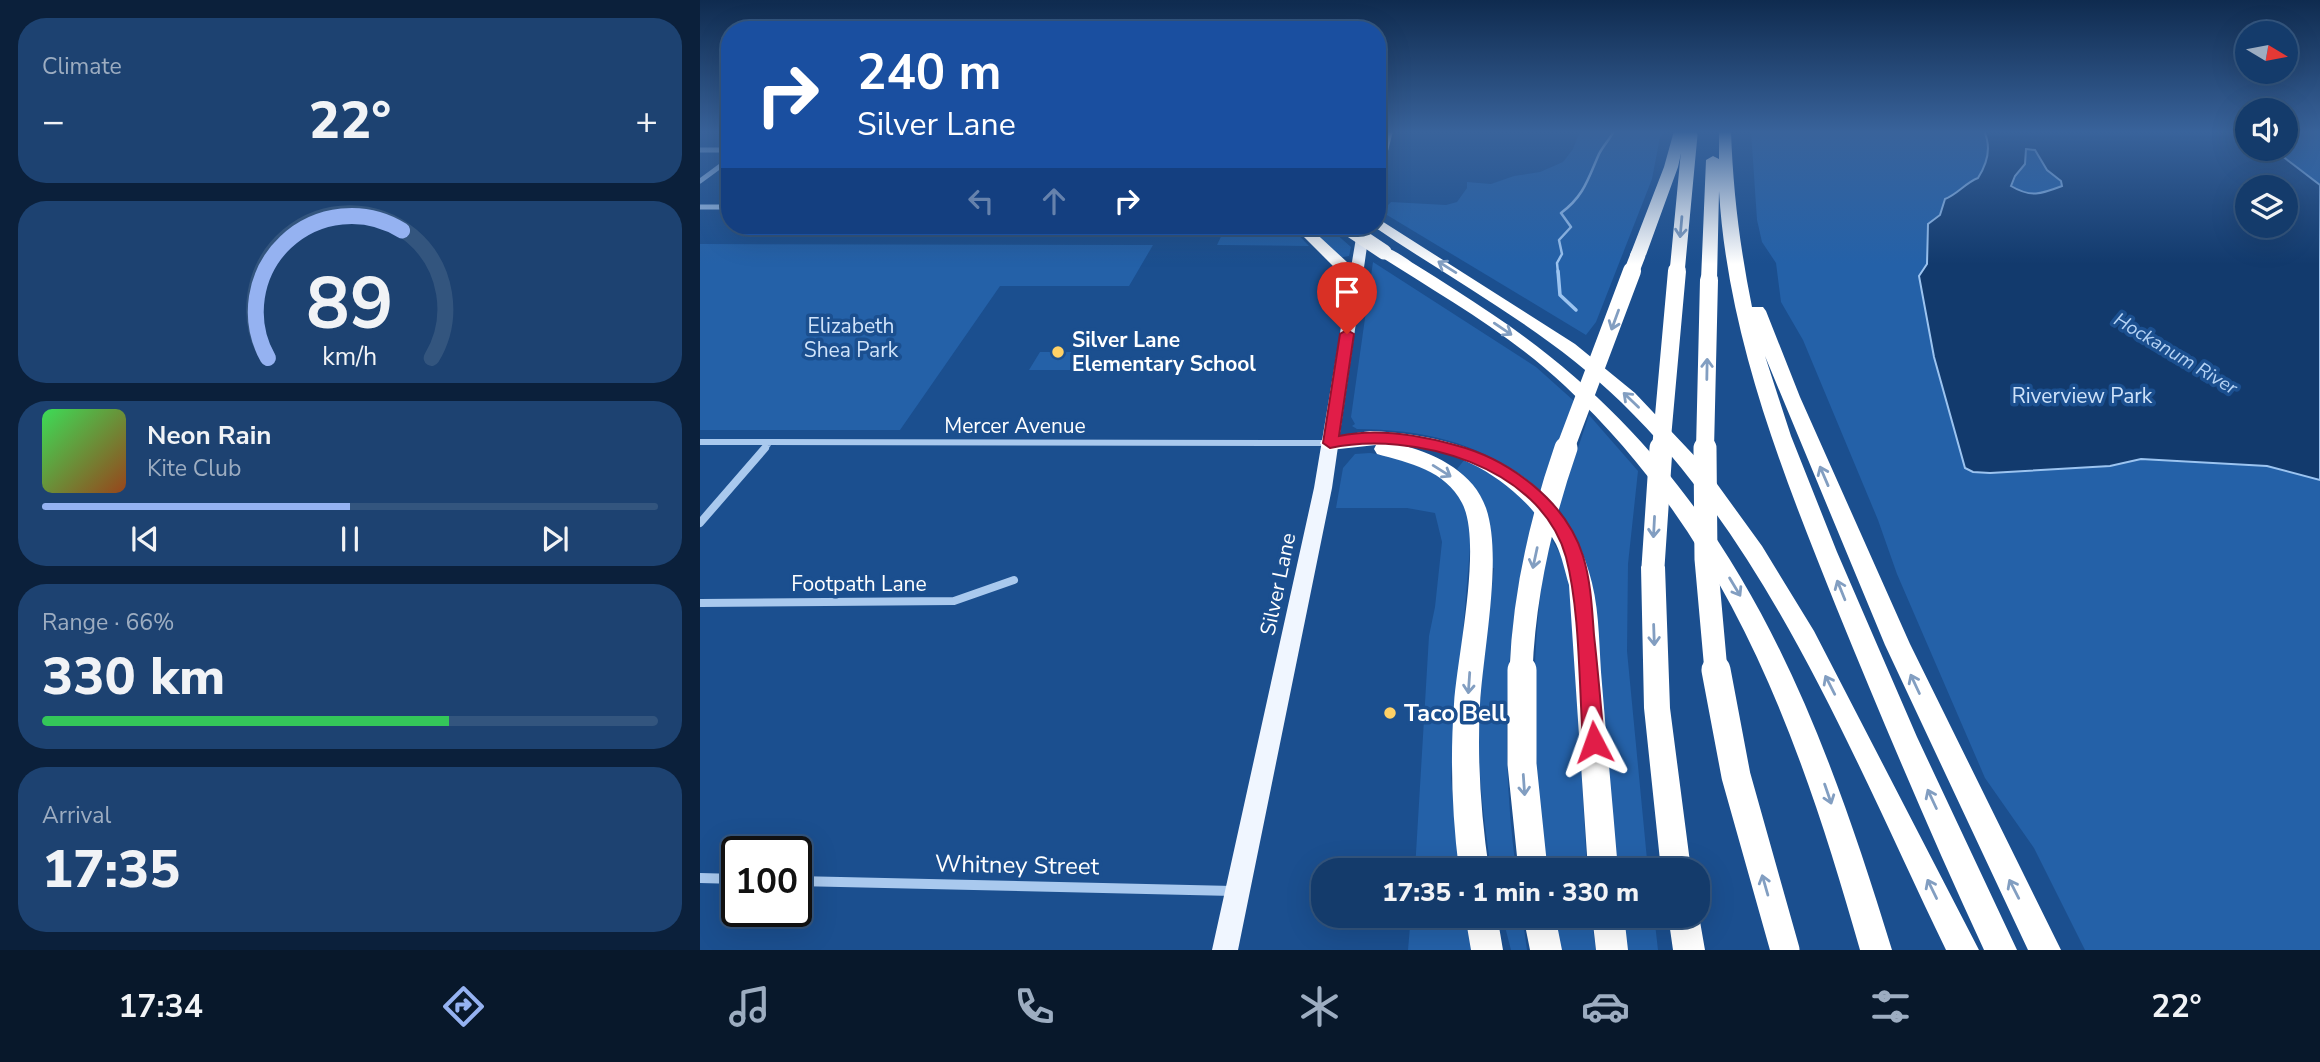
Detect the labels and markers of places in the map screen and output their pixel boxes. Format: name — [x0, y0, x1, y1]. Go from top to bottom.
pin — [1317, 262, 1377, 334]
place label: Silver Lane Elementary School — [1072, 326, 1256, 378]
marker: Silver Lane Elementary School — [1050, 344, 1066, 360]
place label: Taco Bell — [1404, 697, 1507, 729]
marker: Taco Bell — [1382, 705, 1398, 721]

